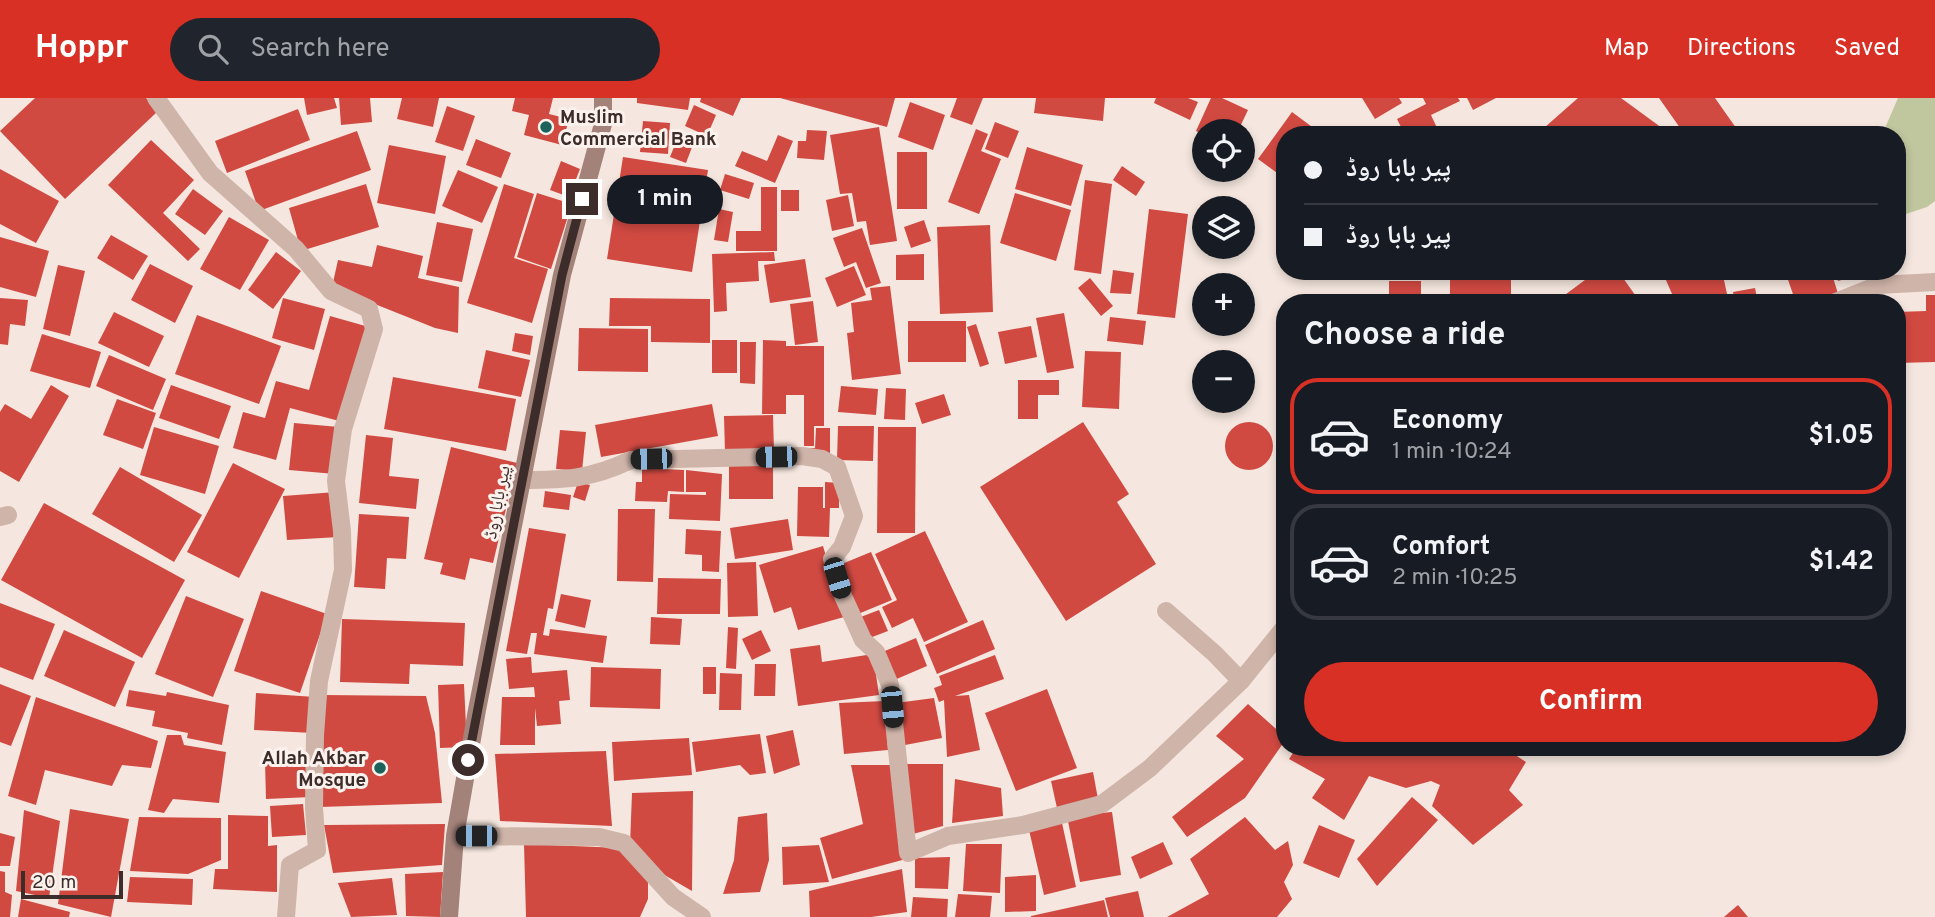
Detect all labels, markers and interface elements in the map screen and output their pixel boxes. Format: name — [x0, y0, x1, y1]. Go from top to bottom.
search box — [170, 18, 660, 81]
text: Hoppr — [35, 28, 128, 70]
icon: search — [194, 30, 232, 68]
text: Search here — [250, 33, 389, 66]
text: Map — [1604, 34, 1649, 64]
text: Directions — [1687, 34, 1796, 64]
text: Saved — [1834, 34, 1900, 64]
place label: Muslim Commercial Bank — [560, 106, 717, 152]
marker: Muslim Commercial Bank — [538, 119, 554, 135]
map controls — [1192, 119, 1255, 413]
button: locate — [1192, 119, 1255, 182]
text: پیر بابا روڈ — [1346, 153, 1451, 186]
callout: 1 min — [606, 174, 722, 224]
route end — [566, 183, 598, 215]
text: 1 min — [637, 185, 693, 214]
button: layers — [1192, 196, 1255, 259]
text: پیر بابا روڈ — [1346, 220, 1451, 253]
button: + — [1192, 273, 1255, 336]
text: Choose a ride — [1304, 316, 1505, 356]
button: − — [1192, 350, 1255, 413]
icon: car — [1308, 405, 1371, 468]
text: Economy — [1392, 405, 1503, 438]
text: $1.05 — [1808, 420, 1874, 453]
text: 1 min · 10:24 — [1392, 438, 1512, 467]
car — [755, 446, 798, 468]
car — [630, 448, 673, 470]
street label: پیر بابا روڈ — [479, 464, 517, 541]
icon: car — [1308, 531, 1371, 594]
text: Comfort — [1392, 531, 1490, 564]
text: $1.42 — [1809, 546, 1874, 579]
car — [821, 555, 854, 601]
text: 2 min · 10:25 — [1392, 564, 1517, 593]
button: Confirm — [1304, 662, 1878, 742]
car — [880, 685, 905, 729]
route start — [452, 744, 484, 776]
place label: Allah Akbar Mosque — [262, 747, 366, 793]
marker: Allah Akbar Mosque — [372, 760, 388, 776]
car — [456, 826, 498, 847]
scale bar — [21, 868, 122, 900]
text: 20 m — [32, 871, 76, 895]

